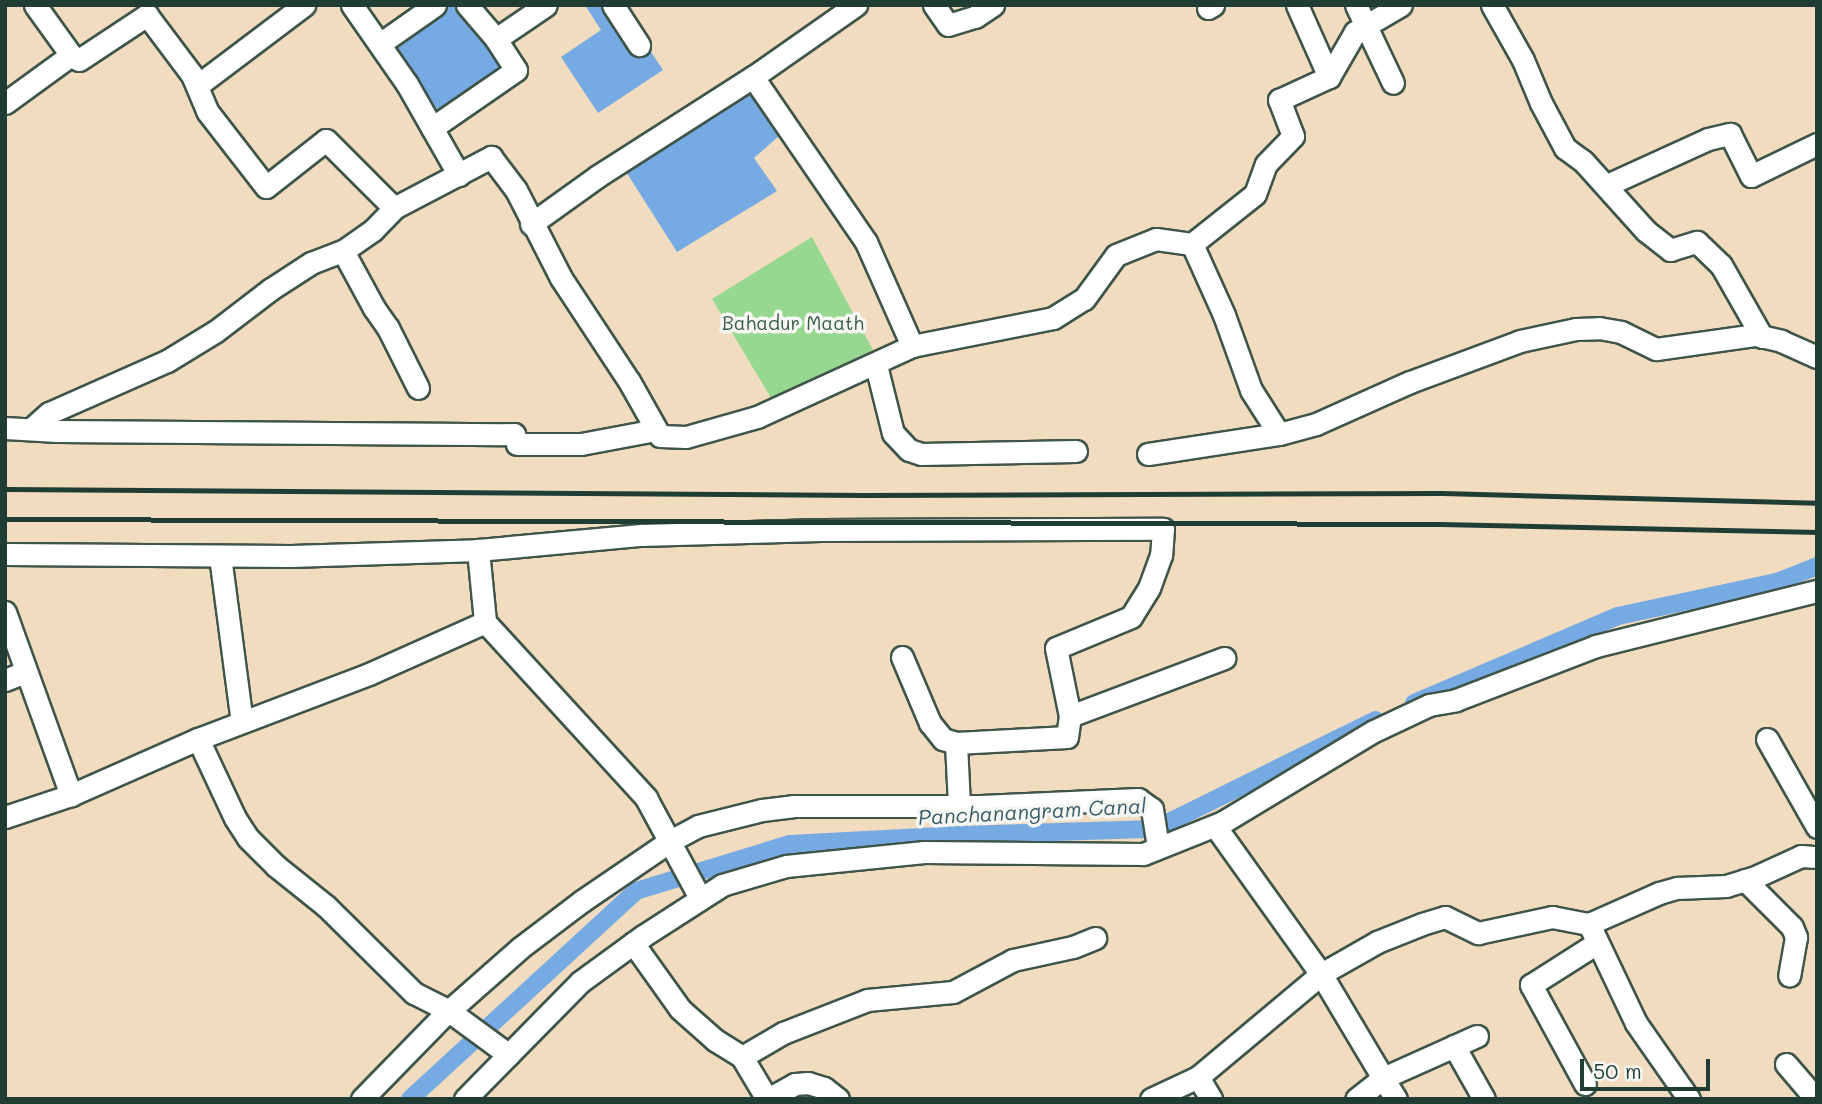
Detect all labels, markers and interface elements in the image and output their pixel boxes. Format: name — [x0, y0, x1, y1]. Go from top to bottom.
park label: Bahadur Maath — [722, 312, 864, 334]
water label: Panchanangram Canal — [917, 792, 1147, 830]
scale bar — [1584, 1044, 1714, 1088]
text: 50 m — [1593, 1057, 1642, 1084]

